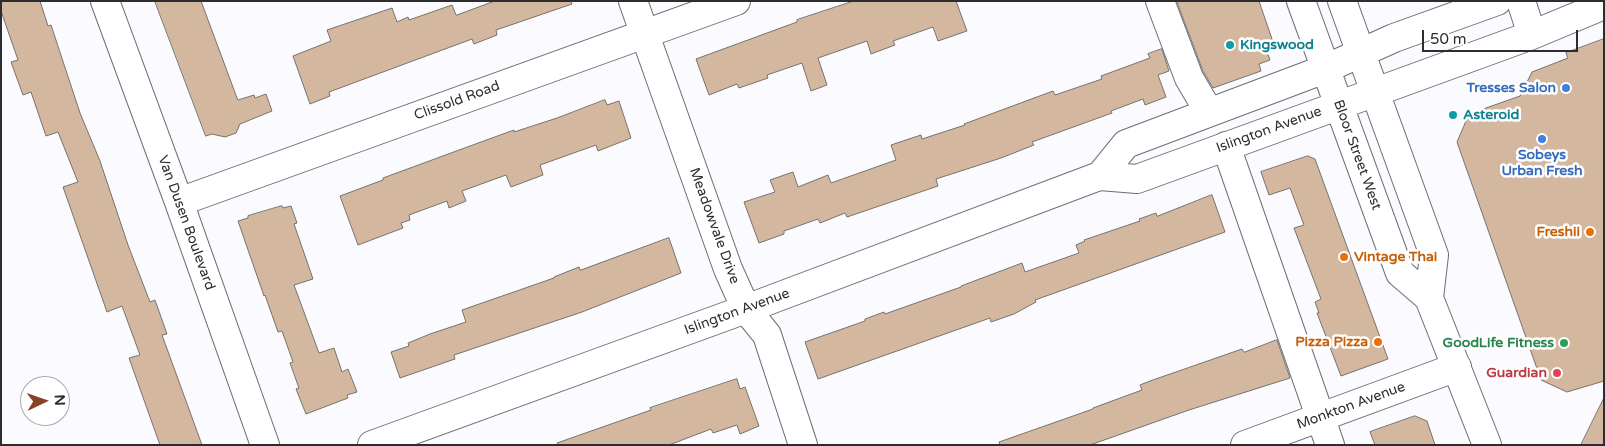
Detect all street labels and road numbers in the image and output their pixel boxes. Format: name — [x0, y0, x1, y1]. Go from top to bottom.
street label: Clissold Road — [412, 78, 502, 124]
street label: Bloor Street West — [1329, 98, 1385, 212]
street label: Islington Avenue — [1214, 103, 1324, 157]
street label: Van Dusen Boulevard — [154, 153, 218, 293]
street label: Meadowvale Drive — [685, 166, 743, 286]
street label: Islington Avenue — [682, 285, 792, 339]
street label: Monkton Avenue — [1295, 379, 1407, 433]

